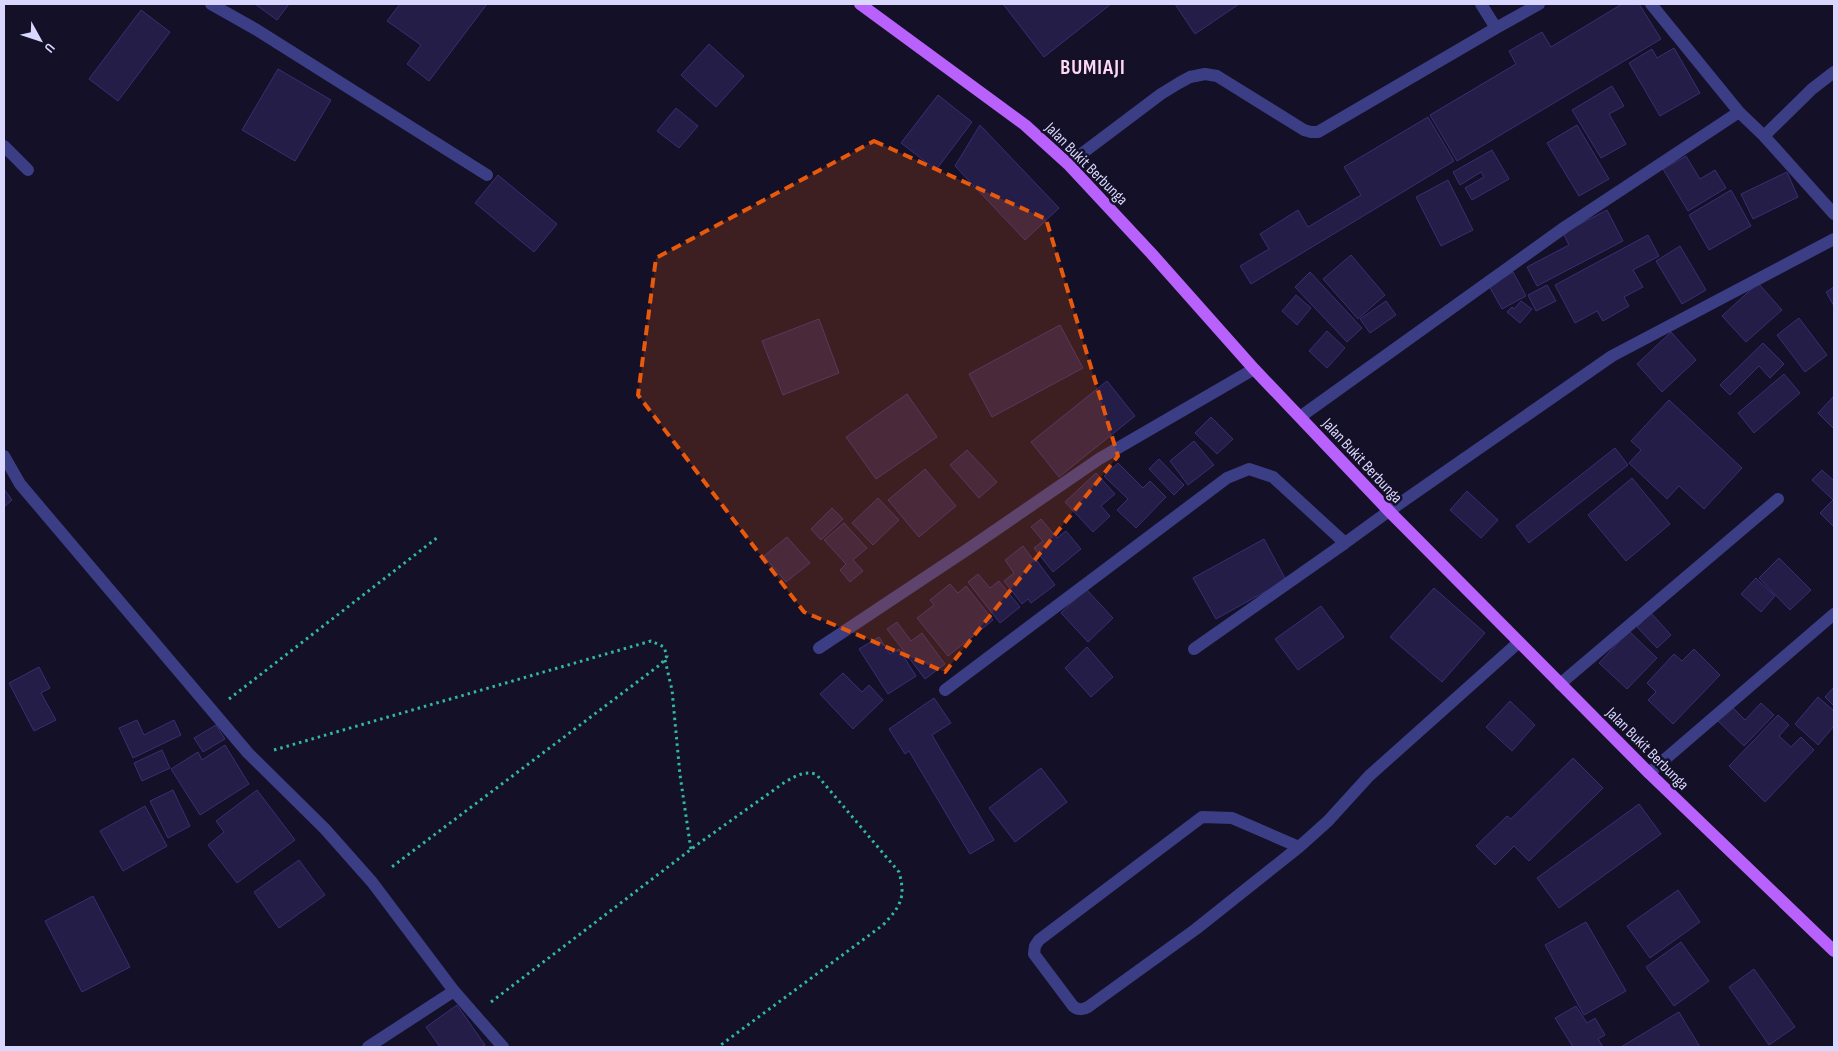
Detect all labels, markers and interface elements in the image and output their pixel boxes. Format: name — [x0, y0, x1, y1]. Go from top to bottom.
north arrow — [15, 15, 65, 65]
text: U — [41, 40, 58, 56]
district label: BUMIAJI — [1060, 55, 1126, 80]
street label: Jalan Bukit Berbunga — [1040, 118, 1131, 209]
street label: Jalan Bukit Berbunga — [1317, 414, 1406, 507]
street label: Jalan Bukit Berbunga — [1601, 703, 1692, 794]

